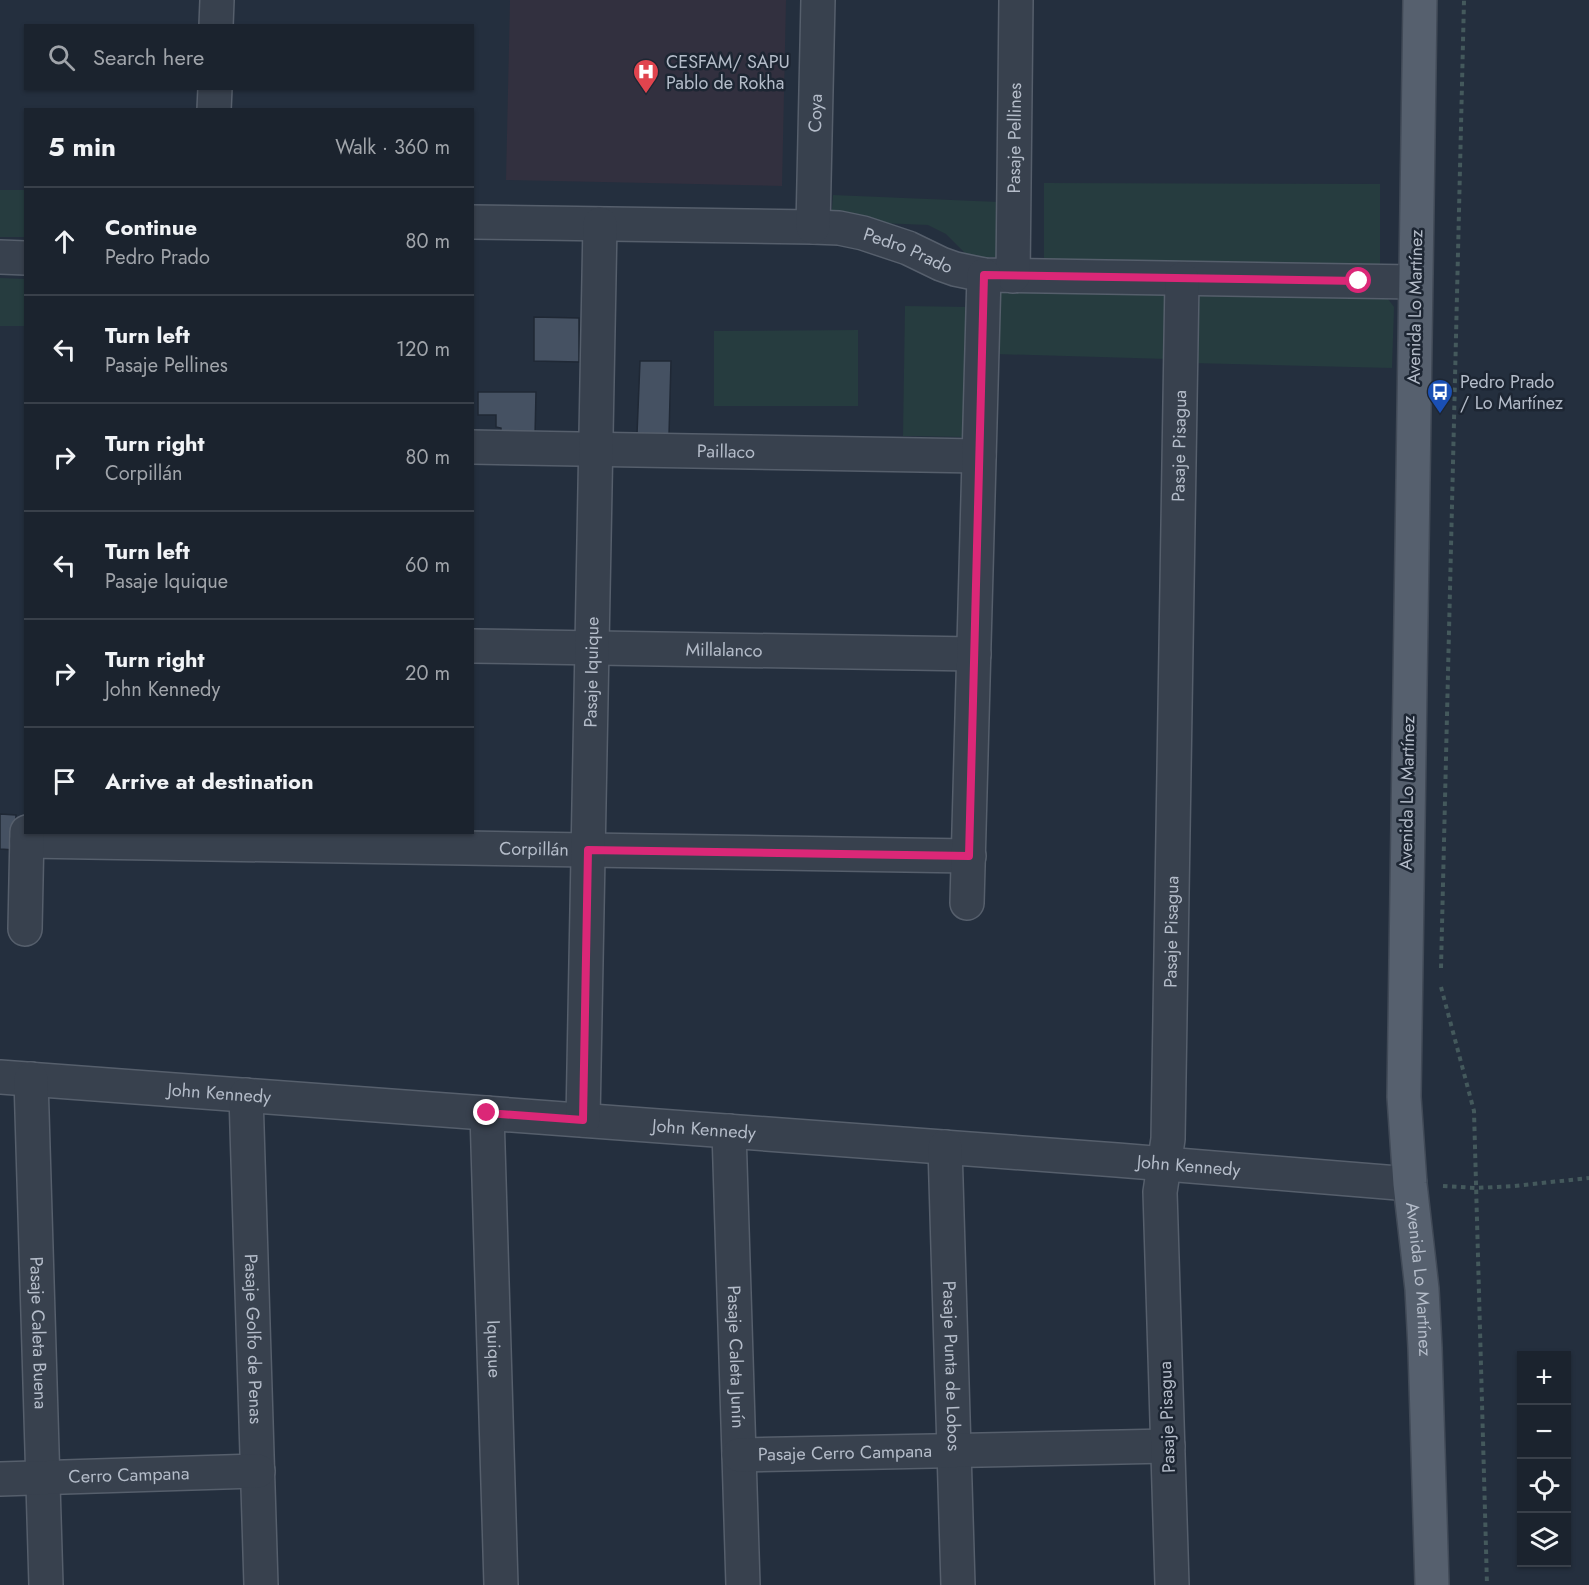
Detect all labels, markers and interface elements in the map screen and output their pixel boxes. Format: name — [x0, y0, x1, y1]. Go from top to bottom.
search box — [24, 24, 474, 90]
icon: search — [45, 41, 78, 74]
text: Search here — [93, 41, 204, 73]
place label: CESFAM/ SAPU Pablo de Rokha — [666, 49, 790, 96]
hospital icon: CESFAM/ SAPU Pablo de Rokha — [631, 57, 661, 95]
street label: Pasaje Pellines — [1001, 83, 1028, 193]
street label: Coya — [802, 93, 829, 133]
text: 5 min — [48, 128, 116, 166]
text: Walk · 360 m — [335, 133, 450, 162]
text: Continue — [105, 211, 197, 243]
street label: Pedro Prado — [860, 221, 956, 280]
icon: ahead — [48, 225, 81, 258]
text: 80 m — [405, 227, 450, 256]
street label: Avenida Lo Martínez — [1401, 229, 1429, 385]
text: Pedro Prado — [105, 243, 210, 272]
route start — [1345, 267, 1371, 293]
text: Turn left — [105, 319, 190, 351]
icon: left — [48, 333, 81, 366]
text: 120 m — [396, 335, 450, 364]
text: Pasaje Pellines — [105, 351, 228, 380]
place label: Pedro Prado / Lo Martínez — [1460, 369, 1564, 416]
bus stop icon: Pedro Prado / Lo Martínez — [1425, 377, 1455, 415]
street label: Pasaje Pisagua — [1165, 390, 1193, 502]
text: Turn right — [105, 427, 205, 459]
street label: Paillaco — [697, 438, 755, 465]
icon: right — [48, 441, 81, 474]
text: 80 m — [405, 443, 450, 472]
text: Corpillán — [105, 459, 182, 488]
text: Turn left — [105, 535, 190, 567]
icon: left — [48, 549, 81, 582]
text: 60 m — [405, 551, 450, 580]
text: Pasaje Iquique — [105, 567, 228, 596]
street label: Pasaje Iquique — [577, 616, 606, 728]
street label: Millalanco — [685, 636, 763, 664]
text: Turn right — [105, 643, 205, 675]
icon: right — [48, 657, 81, 690]
text: 20 m — [405, 659, 450, 688]
text: John Kennedy — [105, 675, 220, 704]
street label: Avenida Lo Martínez — [1393, 715, 1421, 871]
icon: arrive — [48, 765, 81, 798]
text: Arrive at destination — [105, 765, 314, 797]
street label: Corpillán — [499, 836, 569, 863]
street label: Pasaje Pisagua — [1157, 876, 1185, 988]
street label: John Kennedy — [165, 1076, 272, 1110]
route end — [473, 1099, 499, 1125]
street label: John Kennedy — [649, 1112, 757, 1146]
street label: John Kennedy — [1134, 1149, 1242, 1183]
street label: Avenida Lo Martínez — [1399, 1201, 1438, 1357]
street label: Pasaje Golfo de Penas — [238, 1253, 269, 1424]
street label: Pasaje Caleta Buena — [23, 1256, 54, 1410]
street label: Pasaje Punta de Lobos — [936, 1280, 967, 1451]
street label: Pasaje Caleta Junín — [721, 1285, 751, 1429]
street label: Iquique — [480, 1320, 508, 1378]
map controls — [1517, 1351, 1571, 1567]
button: + — [1517, 1351, 1571, 1405]
street label: Pasaje Pisagua — [1152, 1361, 1182, 1473]
button: − — [1517, 1405, 1571, 1459]
street label: Pasaje Cerro Campana — [758, 1438, 932, 1468]
button: locate — [1517, 1459, 1571, 1513]
street label: Cerro Campana — [68, 1460, 190, 1490]
button: layers — [1517, 1513, 1571, 1567]

